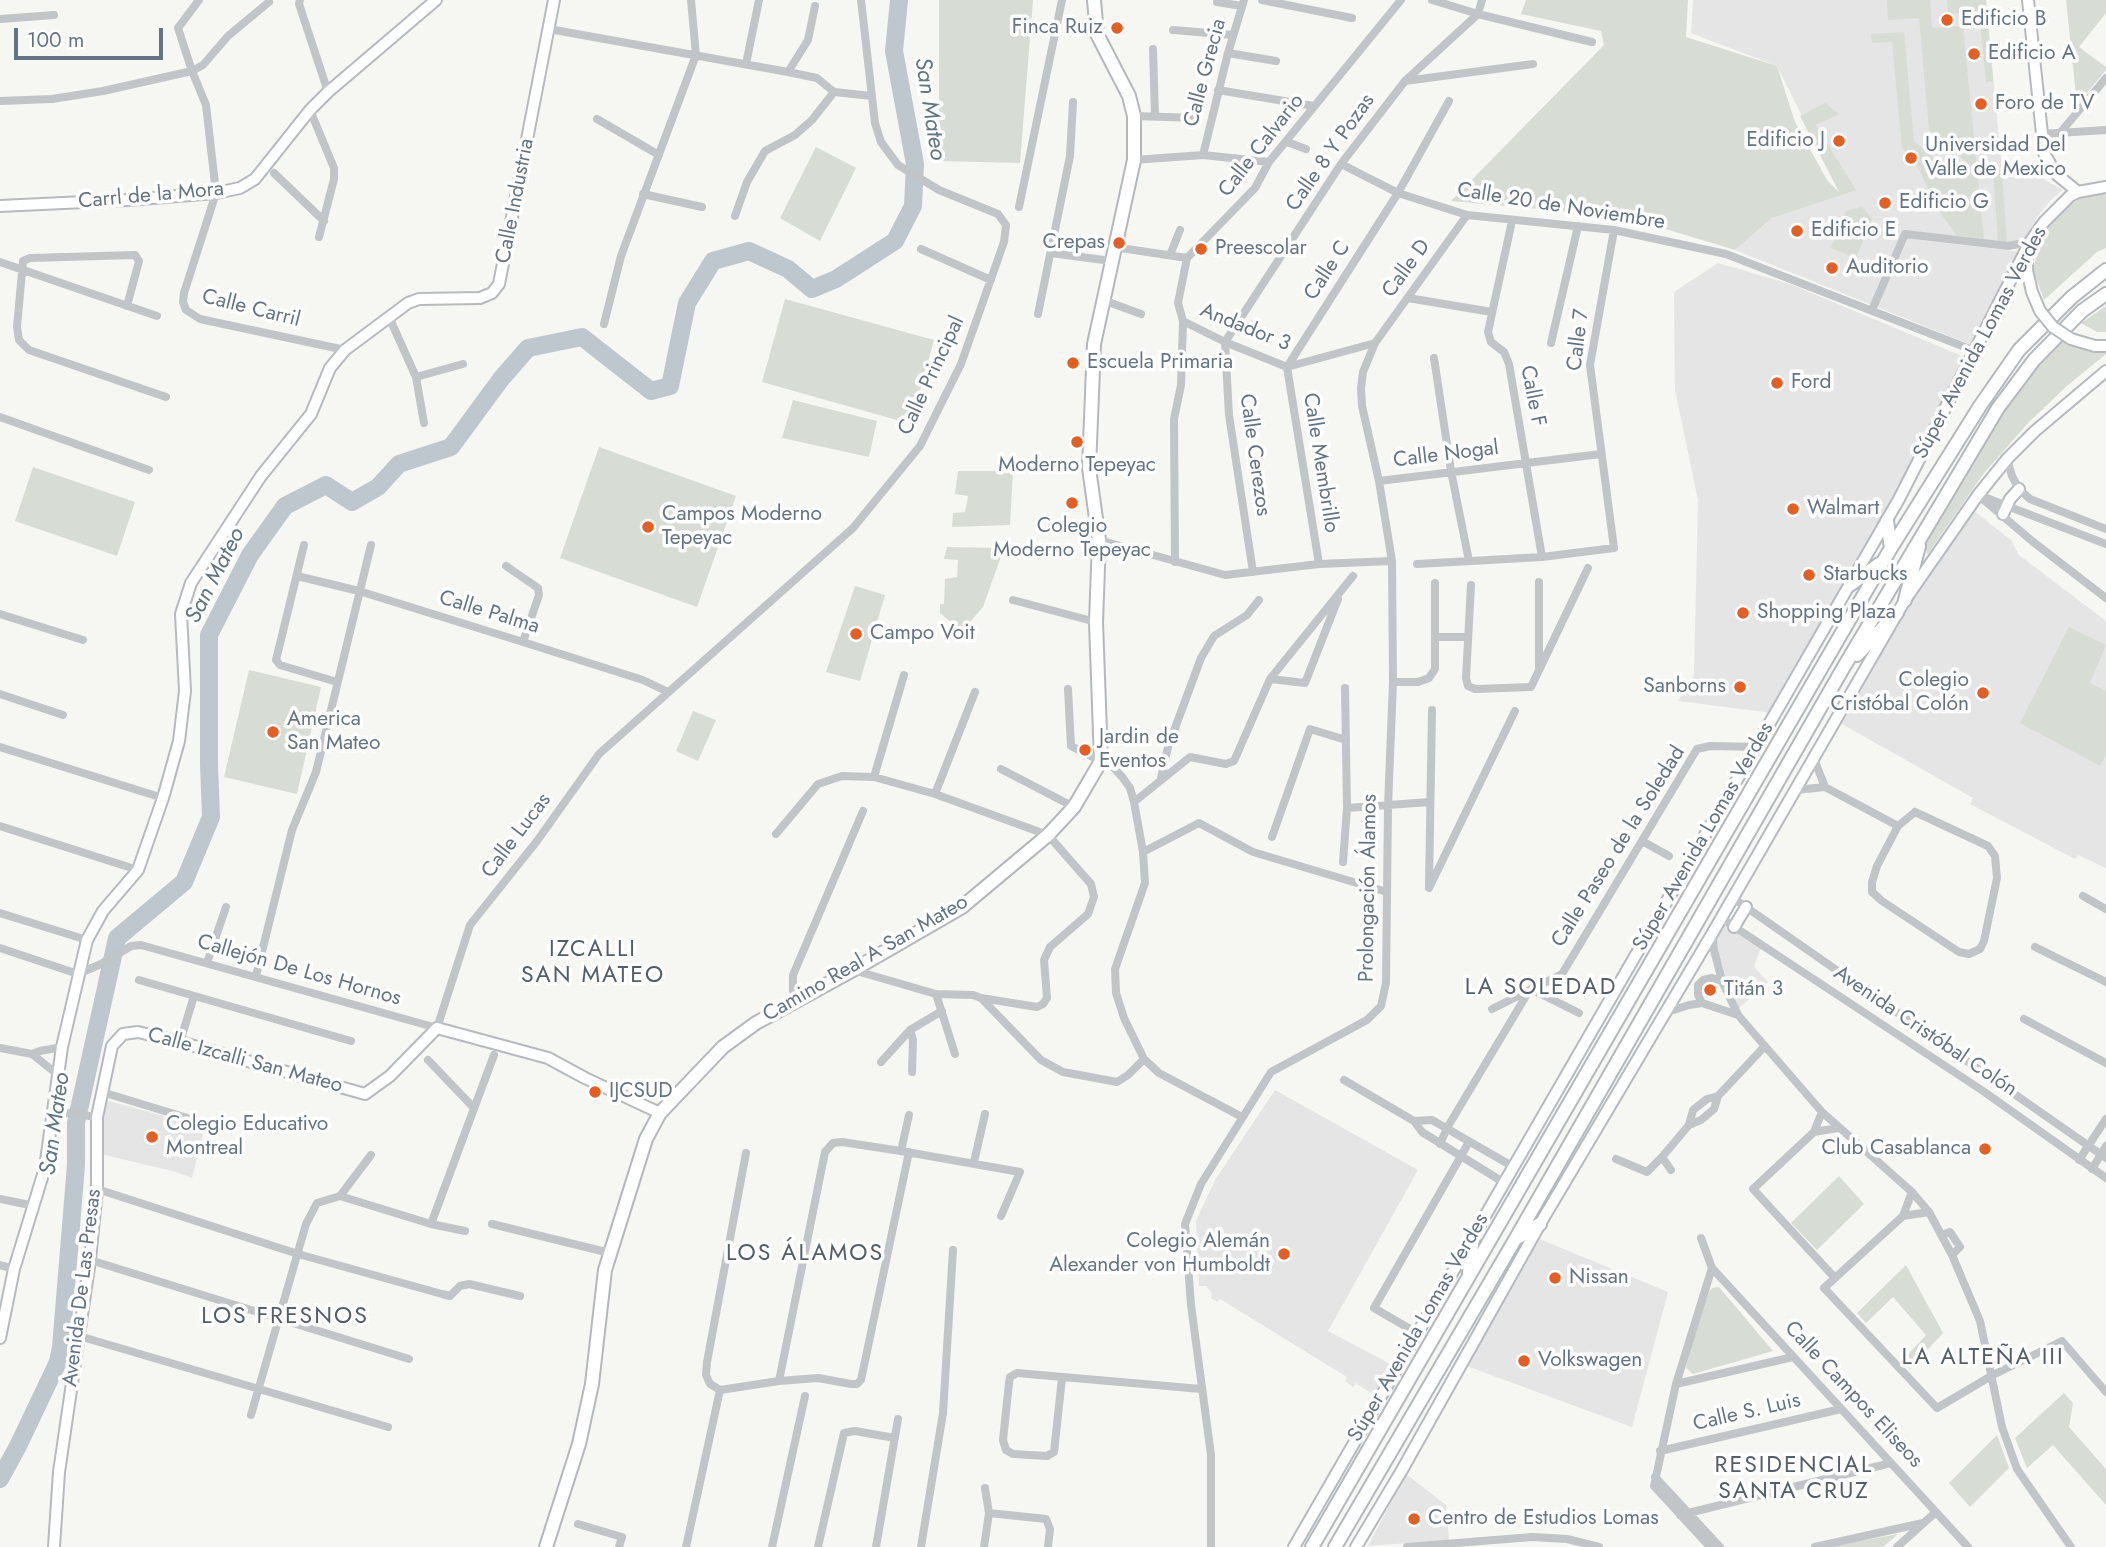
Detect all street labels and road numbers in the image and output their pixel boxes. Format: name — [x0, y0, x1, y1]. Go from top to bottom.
street label: Calle Grecia — [1179, 16, 1233, 130]
street label: Calle Calvario — [1214, 89, 1310, 203]
street label: Calle 8 Y Pozas — [1281, 90, 1381, 216]
street label: Calle Industria — [492, 136, 540, 266]
street label: Carrl de la Mora — [77, 177, 225, 215]
street label: Calle 20 de Noviembre — [1455, 178, 1667, 236]
street label: Súper Avenida Lomas Verdes — [1909, 222, 2053, 464]
street label: Calle D — [1378, 235, 1436, 303]
street label: Calle C — [1300, 237, 1356, 305]
street label: Calle Carril — [199, 285, 303, 333]
street label: Andador 3 — [1196, 298, 1294, 358]
street label: Calle 7 — [1563, 308, 1595, 372]
street label: Calle Principal — [893, 312, 971, 440]
street label: Calle F — [1514, 363, 1550, 429]
street label: Calle Membrillo — [1297, 391, 1343, 535]
street label: Calle Cerezos — [1233, 392, 1275, 518]
street label: Calle Nogal — [1392, 436, 1500, 474]
street label: Calle Palma — [436, 586, 542, 640]
street label: Súper Avenida Lomas Verdes — [1628, 718, 1780, 956]
street label: Calle Paseo de la Soledad — [1547, 742, 1691, 952]
street label: Calle Lucas — [477, 789, 557, 883]
street label: Prolongación Álamos — [1355, 794, 1383, 982]
street label: Camino Real A San Mateo — [759, 890, 973, 1028]
street label: Callejón De Los Hornos — [194, 930, 404, 1012]
street label: Avenida Cristóbal Colón — [1829, 961, 2021, 1103]
street label: Calle Izcalli San Mateo — [145, 1023, 345, 1099]
street label: Avenida De Las Presas — [58, 1188, 108, 1388]
street label: Súper Avenida Lomas Verdes — [1343, 1209, 1495, 1447]
street label: Calle Campos Eliseos — [1779, 1316, 1927, 1474]
street label: Calle S. Luis — [1691, 1388, 1803, 1438]

